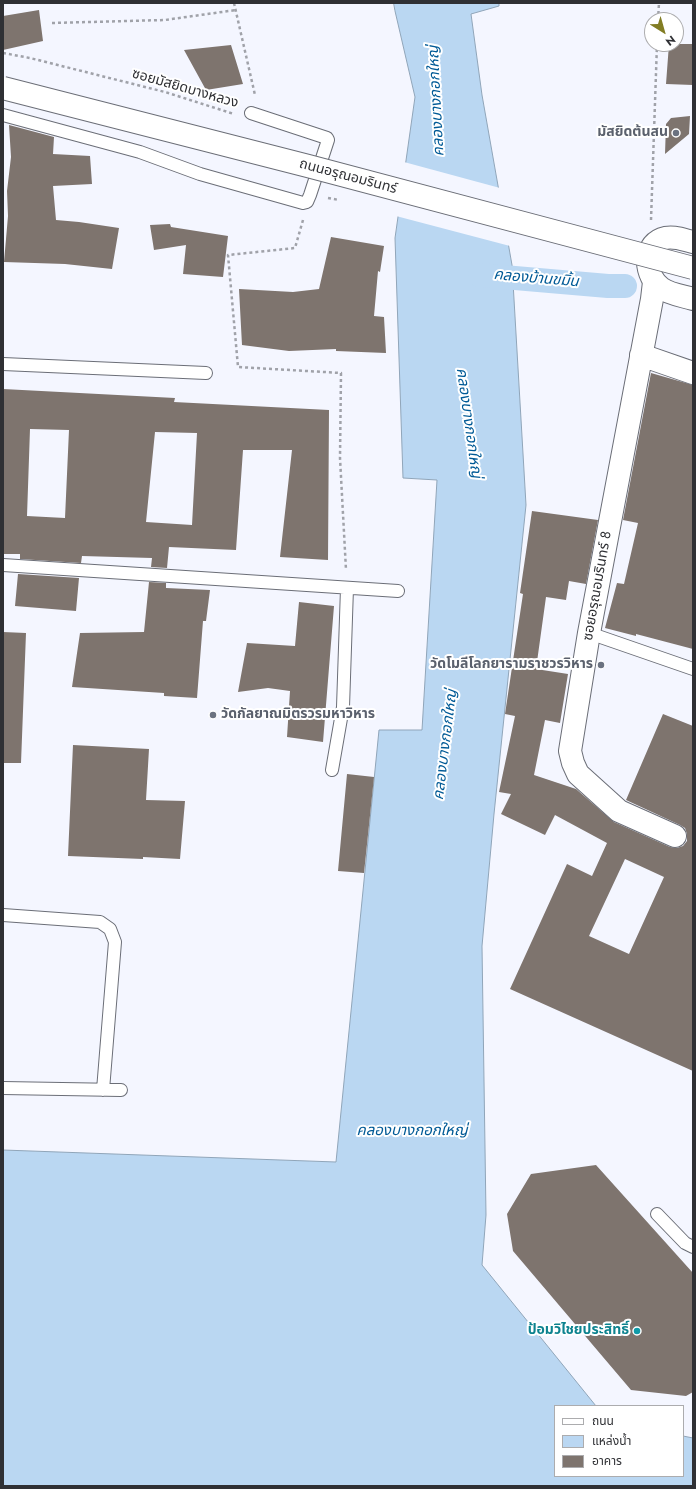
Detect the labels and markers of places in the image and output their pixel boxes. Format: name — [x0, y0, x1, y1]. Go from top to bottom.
place label: มัสยิดต้นสน — [597, 125, 668, 141]
marker: มัสยิดต้นสน — [671, 128, 681, 138]
place label: วัดโมลีโลกยารามราชวรวิหาร — [430, 657, 593, 673]
marker: วัดโมลีโลกยารามราชวรวิหาร — [596, 660, 606, 670]
place label: วัดกัลยาณมิตรวรมหาวิหาร — [221, 707, 375, 723]
marker: วัดกัลยาณมิตรวรมหาวิหาร — [208, 710, 218, 720]
place label: ป้อมวิไชยประสิทธิ์ — [528, 1323, 629, 1339]
marker: ป้อมวิไชยประสิทธิ์ — [632, 1326, 642, 1336]

